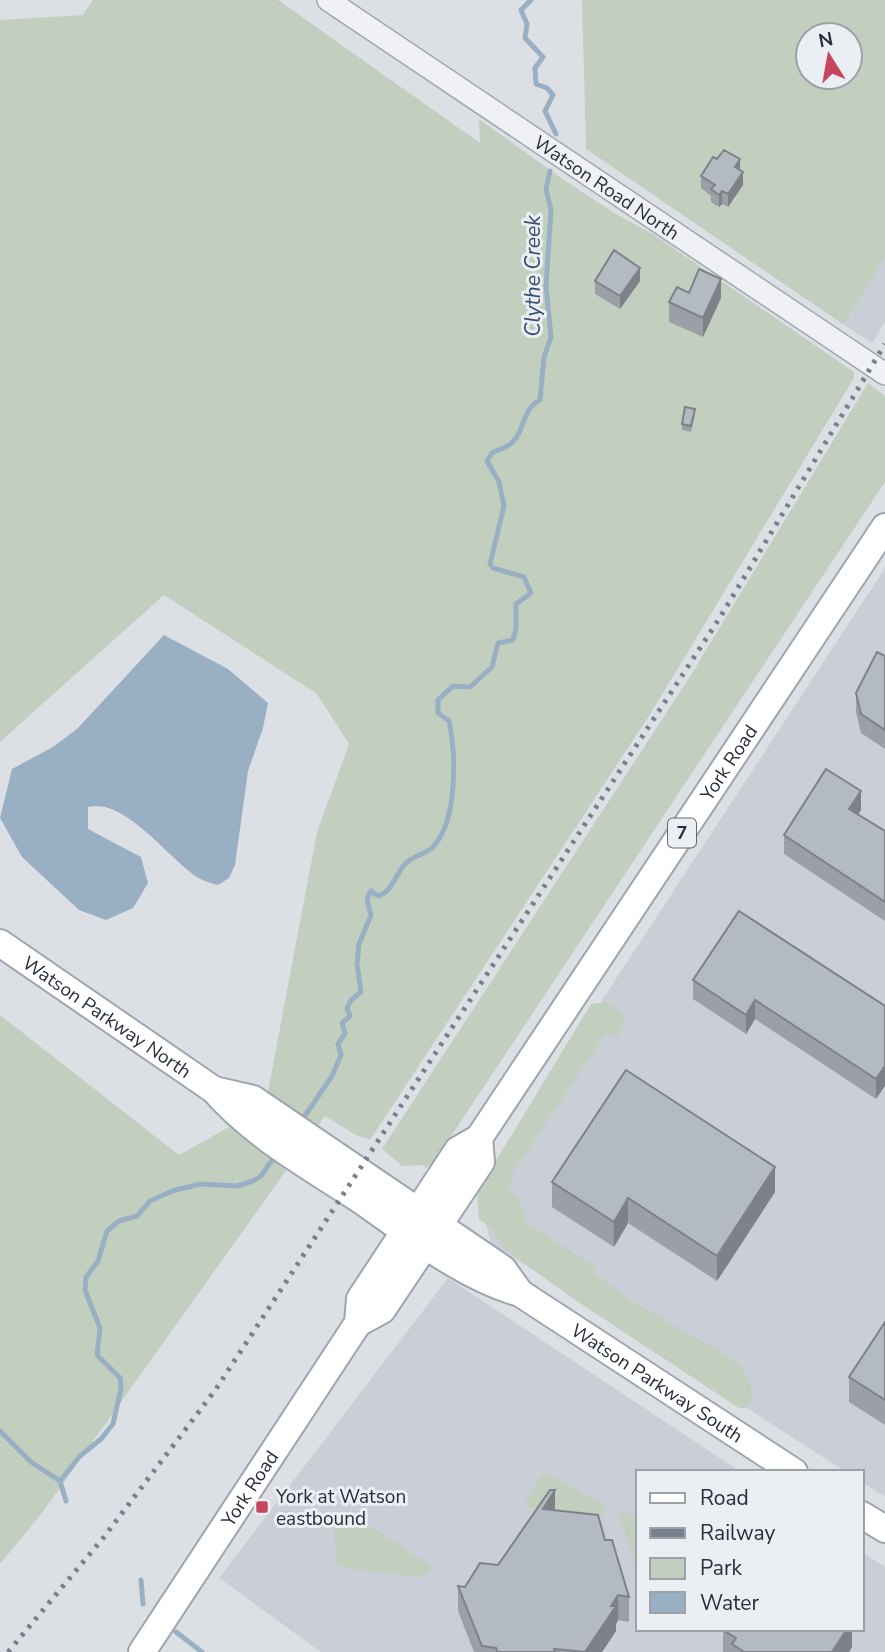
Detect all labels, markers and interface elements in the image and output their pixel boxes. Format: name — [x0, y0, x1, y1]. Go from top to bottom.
north arrow — [794, 21, 864, 91]
text: N — [816, 26, 835, 54]
street label: Watson Road North — [528, 130, 684, 246]
water label: Clythe Creek — [519, 215, 547, 337]
street label: York Road — [694, 720, 764, 807]
road number: 7 — [668, 818, 696, 848]
street label: Watson Parkway North — [17, 950, 196, 1085]
street label: Watson Parkway South — [566, 1318, 748, 1449]
street label: York Road — [215, 1446, 285, 1533]
legend — [636, 1470, 864, 1631]
place label: York at Watson eastbound — [275, 1484, 406, 1532]
text: Road — [700, 1484, 749, 1512]
marker: York at Watson eastbound — [254, 1499, 270, 1515]
text: Railway — [700, 1519, 775, 1547]
text: Park — [700, 1554, 742, 1582]
text: Water — [700, 1589, 759, 1617]

